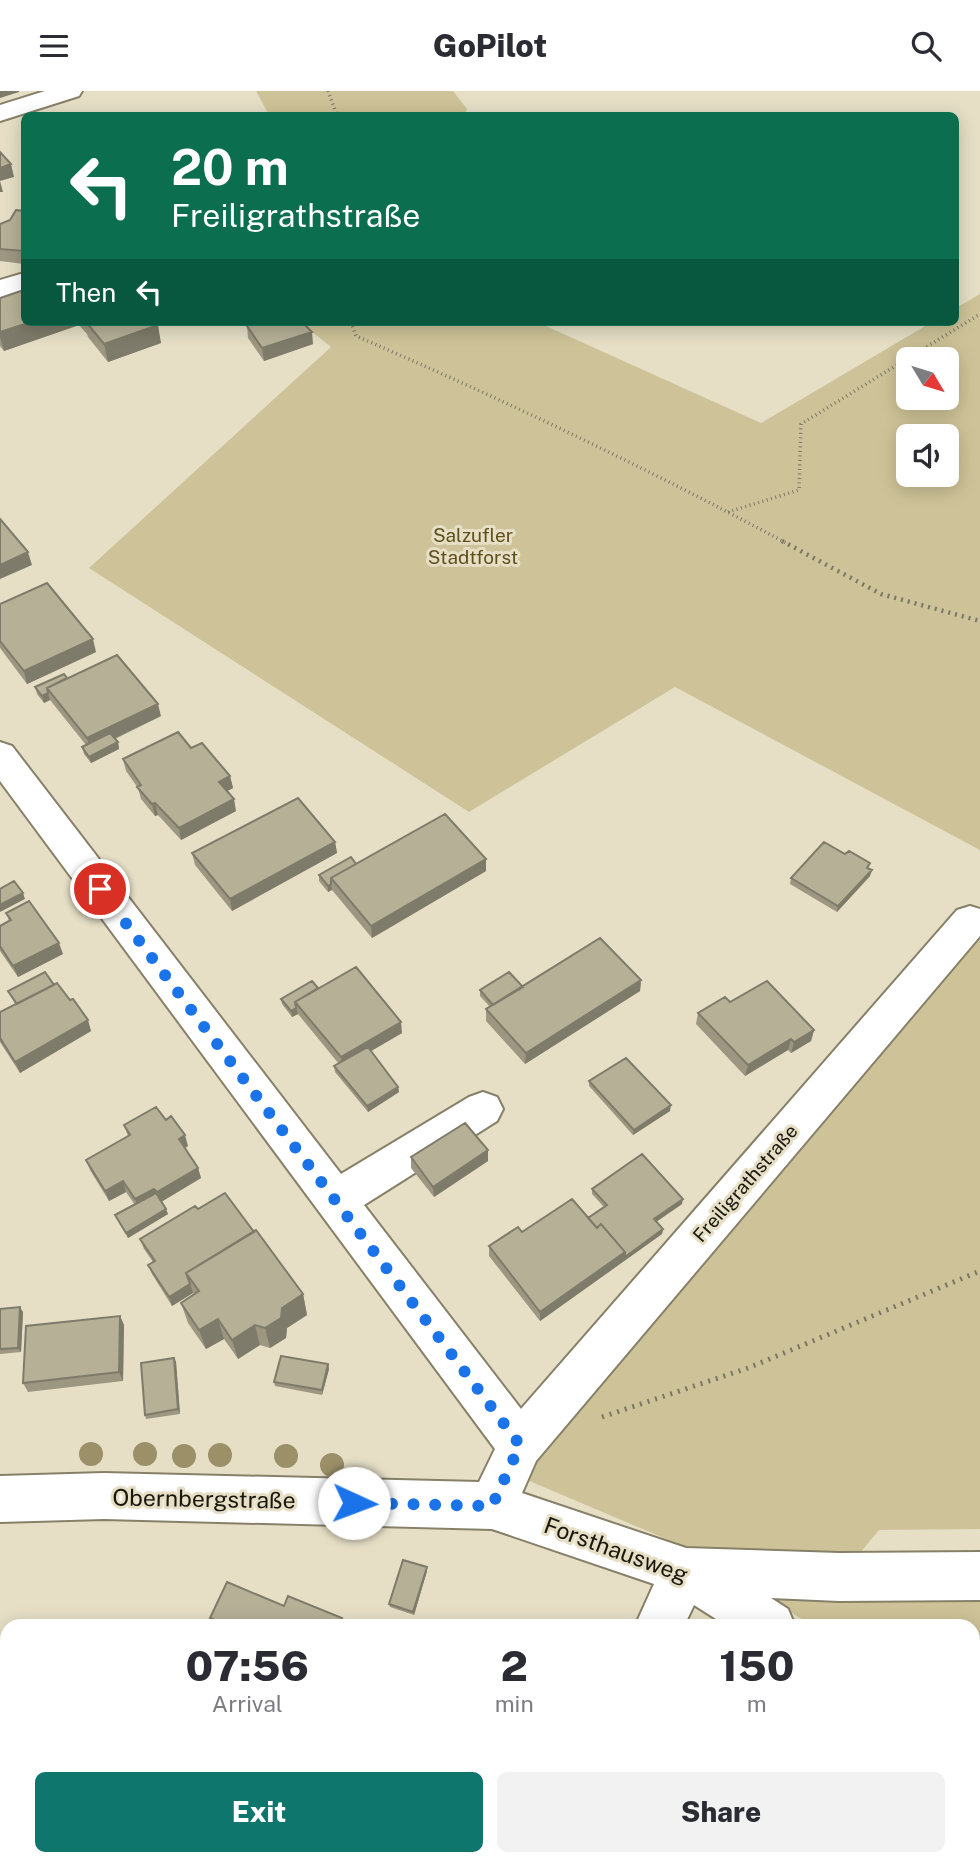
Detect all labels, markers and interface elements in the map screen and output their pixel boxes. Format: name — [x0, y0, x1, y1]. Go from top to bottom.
icon: menu — [35, 27, 73, 65]
text: GoPilot — [433, 27, 547, 64]
icon: search — [907, 27, 945, 65]
text: 20 m — [171, 138, 289, 196]
icon: left — [56, 140, 147, 231]
text: Freiligrathstraße — [171, 197, 420, 234]
icon: left — [130, 273, 168, 311]
text: Then — [56, 277, 116, 308]
north arrow — [896, 347, 959, 409]
map controls — [896, 347, 959, 487]
button: sound — [896, 424, 959, 487]
park label: Salzufler Stadtforst — [428, 524, 518, 568]
pin — [70, 859, 130, 919]
icon: arrive — [81, 870, 119, 908]
street label: Freiligrathstraße — [688, 1120, 802, 1246]
position arrow — [317, 1466, 391, 1540]
street label: Obernbergstraße — [112, 1483, 296, 1514]
street label: Forsthausweg — [540, 1511, 692, 1588]
text: 07:56 — [186, 1641, 309, 1690]
text: 2 — [500, 1641, 528, 1690]
text: 150 — [719, 1641, 794, 1690]
text: Arrival — [212, 1690, 283, 1717]
text: min — [495, 1690, 534, 1717]
text: m — [747, 1690, 767, 1717]
button: Exit — [35, 1772, 483, 1852]
button: Share — [497, 1772, 945, 1852]

